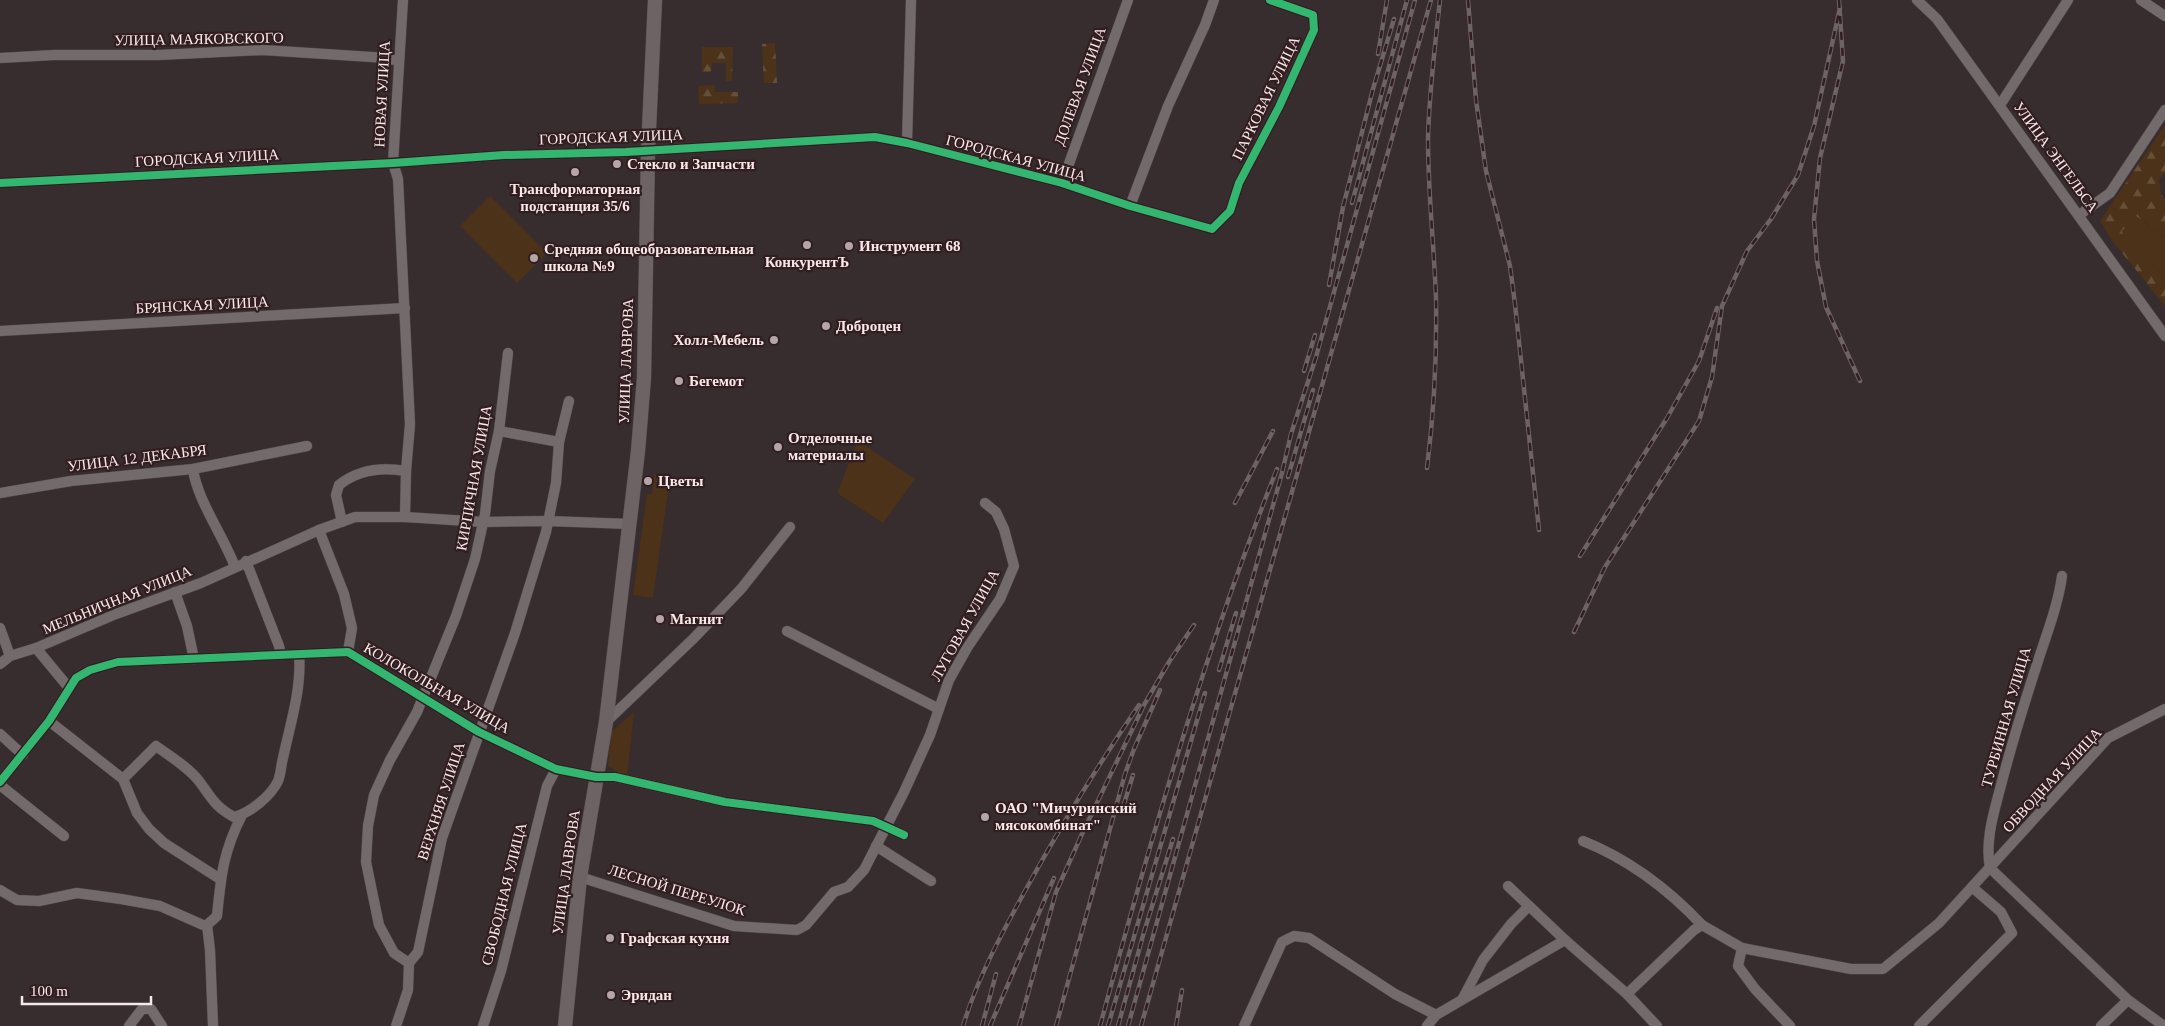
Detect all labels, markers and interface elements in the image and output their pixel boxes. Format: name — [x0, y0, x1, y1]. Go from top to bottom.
street label: ДОЛЕВАЯ УЛИЦА — [1051, 24, 1109, 147]
street label: УЛИЦА МАЯКОВСКОГО — [114, 30, 284, 48]
street label: ПАРКОВАЯ УЛИЦА — [1229, 33, 1303, 162]
street label: НОВАЯ УЛИЦА — [371, 40, 393, 148]
street label: УЛИЦА ЭНГЕЛЬСА — [2011, 99, 2101, 215]
street label: ГОРОДСКАЯ УЛИЦА — [539, 126, 683, 148]
street label: ГОРОДСКАЯ УЛИЦА — [944, 132, 1088, 184]
street label: ГОРОДСКАЯ УЛИЦА — [135, 146, 280, 170]
place label: Стекло и Запчасти — [627, 156, 755, 172]
marker: Стекло и Запчасти — [611, 158, 623, 170]
marker: Трансформаторная подстанция 35/6 — [569, 166, 581, 178]
place label: Трансформаторная подстанция 35/6 — [510, 181, 640, 214]
place label: Инструмент 68 — [859, 238, 961, 254]
marker: КонкурентЪ — [801, 239, 813, 251]
marker: Инструмент 68 — [843, 240, 855, 252]
place label: Средняя общеобразовательная школа №9 — [544, 241, 754, 274]
marker: Средняя общеобразовательная школа №9 — [528, 252, 540, 264]
place label: КонкурентЪ — [765, 254, 849, 270]
street label: БРЯНСКАЯ УЛИЦА — [135, 294, 269, 316]
street label: УЛИЦА ЛАВРОВА — [616, 298, 636, 424]
place label: Доброцен — [836, 318, 901, 334]
marker: Доброцен — [820, 320, 832, 332]
place label: Холл-Мебель — [674, 332, 764, 348]
marker: Холл-Мебель — [768, 334, 780, 346]
place label: Бегемот — [689, 373, 744, 389]
marker: Бегемот — [673, 375, 685, 387]
street label: КИРПИЧНАЯ УЛИЦА — [453, 404, 495, 552]
place label: Отделочные материалы — [788, 430, 872, 463]
marker: Отделочные материалы — [772, 441, 784, 453]
street label: УЛИЦА 12 ДЕКАБРЯ — [66, 442, 208, 474]
place label: Цветы — [658, 473, 704, 489]
marker: Цветы — [642, 475, 654, 487]
street label: МЕЛЬНИЧНАЯ УЛИЦА — [40, 563, 194, 637]
street label: ЛУГОВАЯ УЛИЦА — [928, 566, 1002, 684]
place label: Магнит — [670, 611, 724, 627]
marker: Магнит — [654, 613, 666, 625]
street label: КОЛОКОЛЬНАЯ УЛИЦА — [361, 640, 513, 737]
street label: ТУРБИННАЯ УЛИЦА — [1978, 645, 2034, 789]
street label: ОБВОДНАЯ УЛИЦА — [2000, 724, 2105, 835]
street label: ВЕРХНЯЯ УЛИЦА — [414, 740, 468, 862]
place label: ОАО "Мичуринский мясокомбинат" — [995, 800, 1137, 833]
street label: УЛИЦА ЛАВРОВА — [549, 809, 583, 935]
marker: ОАО "Мичуринский мясокомбинат" — [979, 811, 991, 823]
street label: СВОБОДНАЯ УЛИЦА — [478, 821, 530, 967]
street label: ЛЕСНОЙ ПЕРЕУЛОК — [606, 861, 749, 919]
place label: Графская кухня — [620, 930, 729, 946]
marker: Графская кухня — [604, 932, 616, 944]
scale bar — [22, 974, 151, 1006]
text: 100 m — [30, 983, 68, 999]
place label: Эридан — [621, 987, 672, 1003]
marker: Эридан — [605, 989, 617, 1001]

